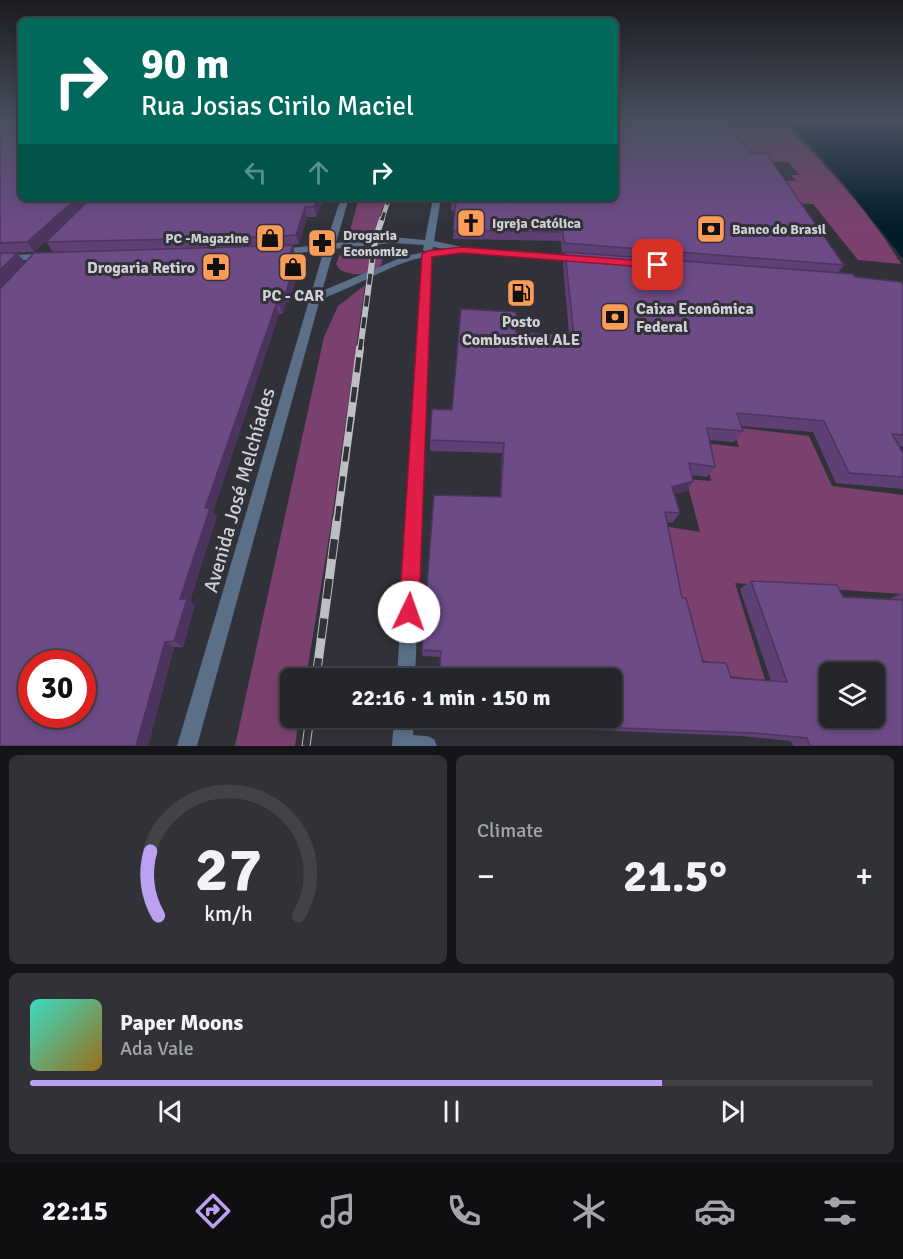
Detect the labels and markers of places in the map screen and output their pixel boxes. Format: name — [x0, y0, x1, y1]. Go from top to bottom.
church icon: Igreja Católica — [455, 207, 487, 239]
bank icon: Banco do Brasil — [695, 213, 727, 245]
place label: Igreja Católica — [492, 215, 581, 232]
place label: Banco do Brasil — [732, 221, 827, 238]
shop icon: PC -Magazine — [254, 222, 286, 254]
pharmacy icon: Drogaria Economize — [306, 227, 338, 259]
place label: Drogaria Economize — [343, 227, 408, 260]
place label: PC -Magazine — [165, 230, 249, 247]
pin — [632, 239, 683, 290]
pharmacy icon: Drogaria Retiro — [200, 251, 232, 283]
shop icon: PC - CAR — [277, 251, 309, 283]
place label: Drogaria Retiro — [87, 258, 195, 278]
fuel station icon: Posto Combustivel ALE — [505, 277, 537, 309]
place label: PC - CAR — [262, 286, 324, 306]
place label: Caixa Econômica Federal — [636, 299, 754, 337]
bank icon: Caixa Econômica Federal — [599, 301, 631, 333]
place label: Posto Combustivel ALE — [462, 312, 580, 350]

